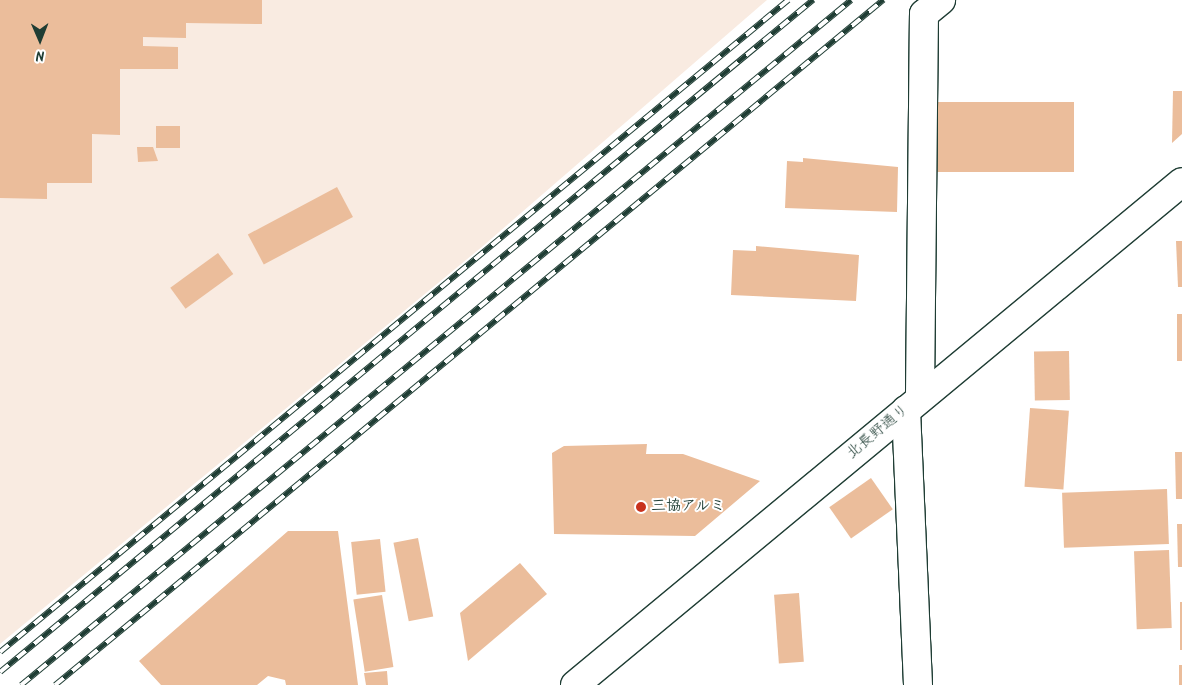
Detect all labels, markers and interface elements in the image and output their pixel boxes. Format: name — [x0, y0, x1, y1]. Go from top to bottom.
north arrow — [15, 15, 65, 65]
text: N — [36, 44, 45, 66]
street label: 北長野通り — [843, 401, 913, 463]
place label: 三協アルミ — [651, 498, 726, 516]
marker: 三協アルミ — [635, 501, 647, 513]

